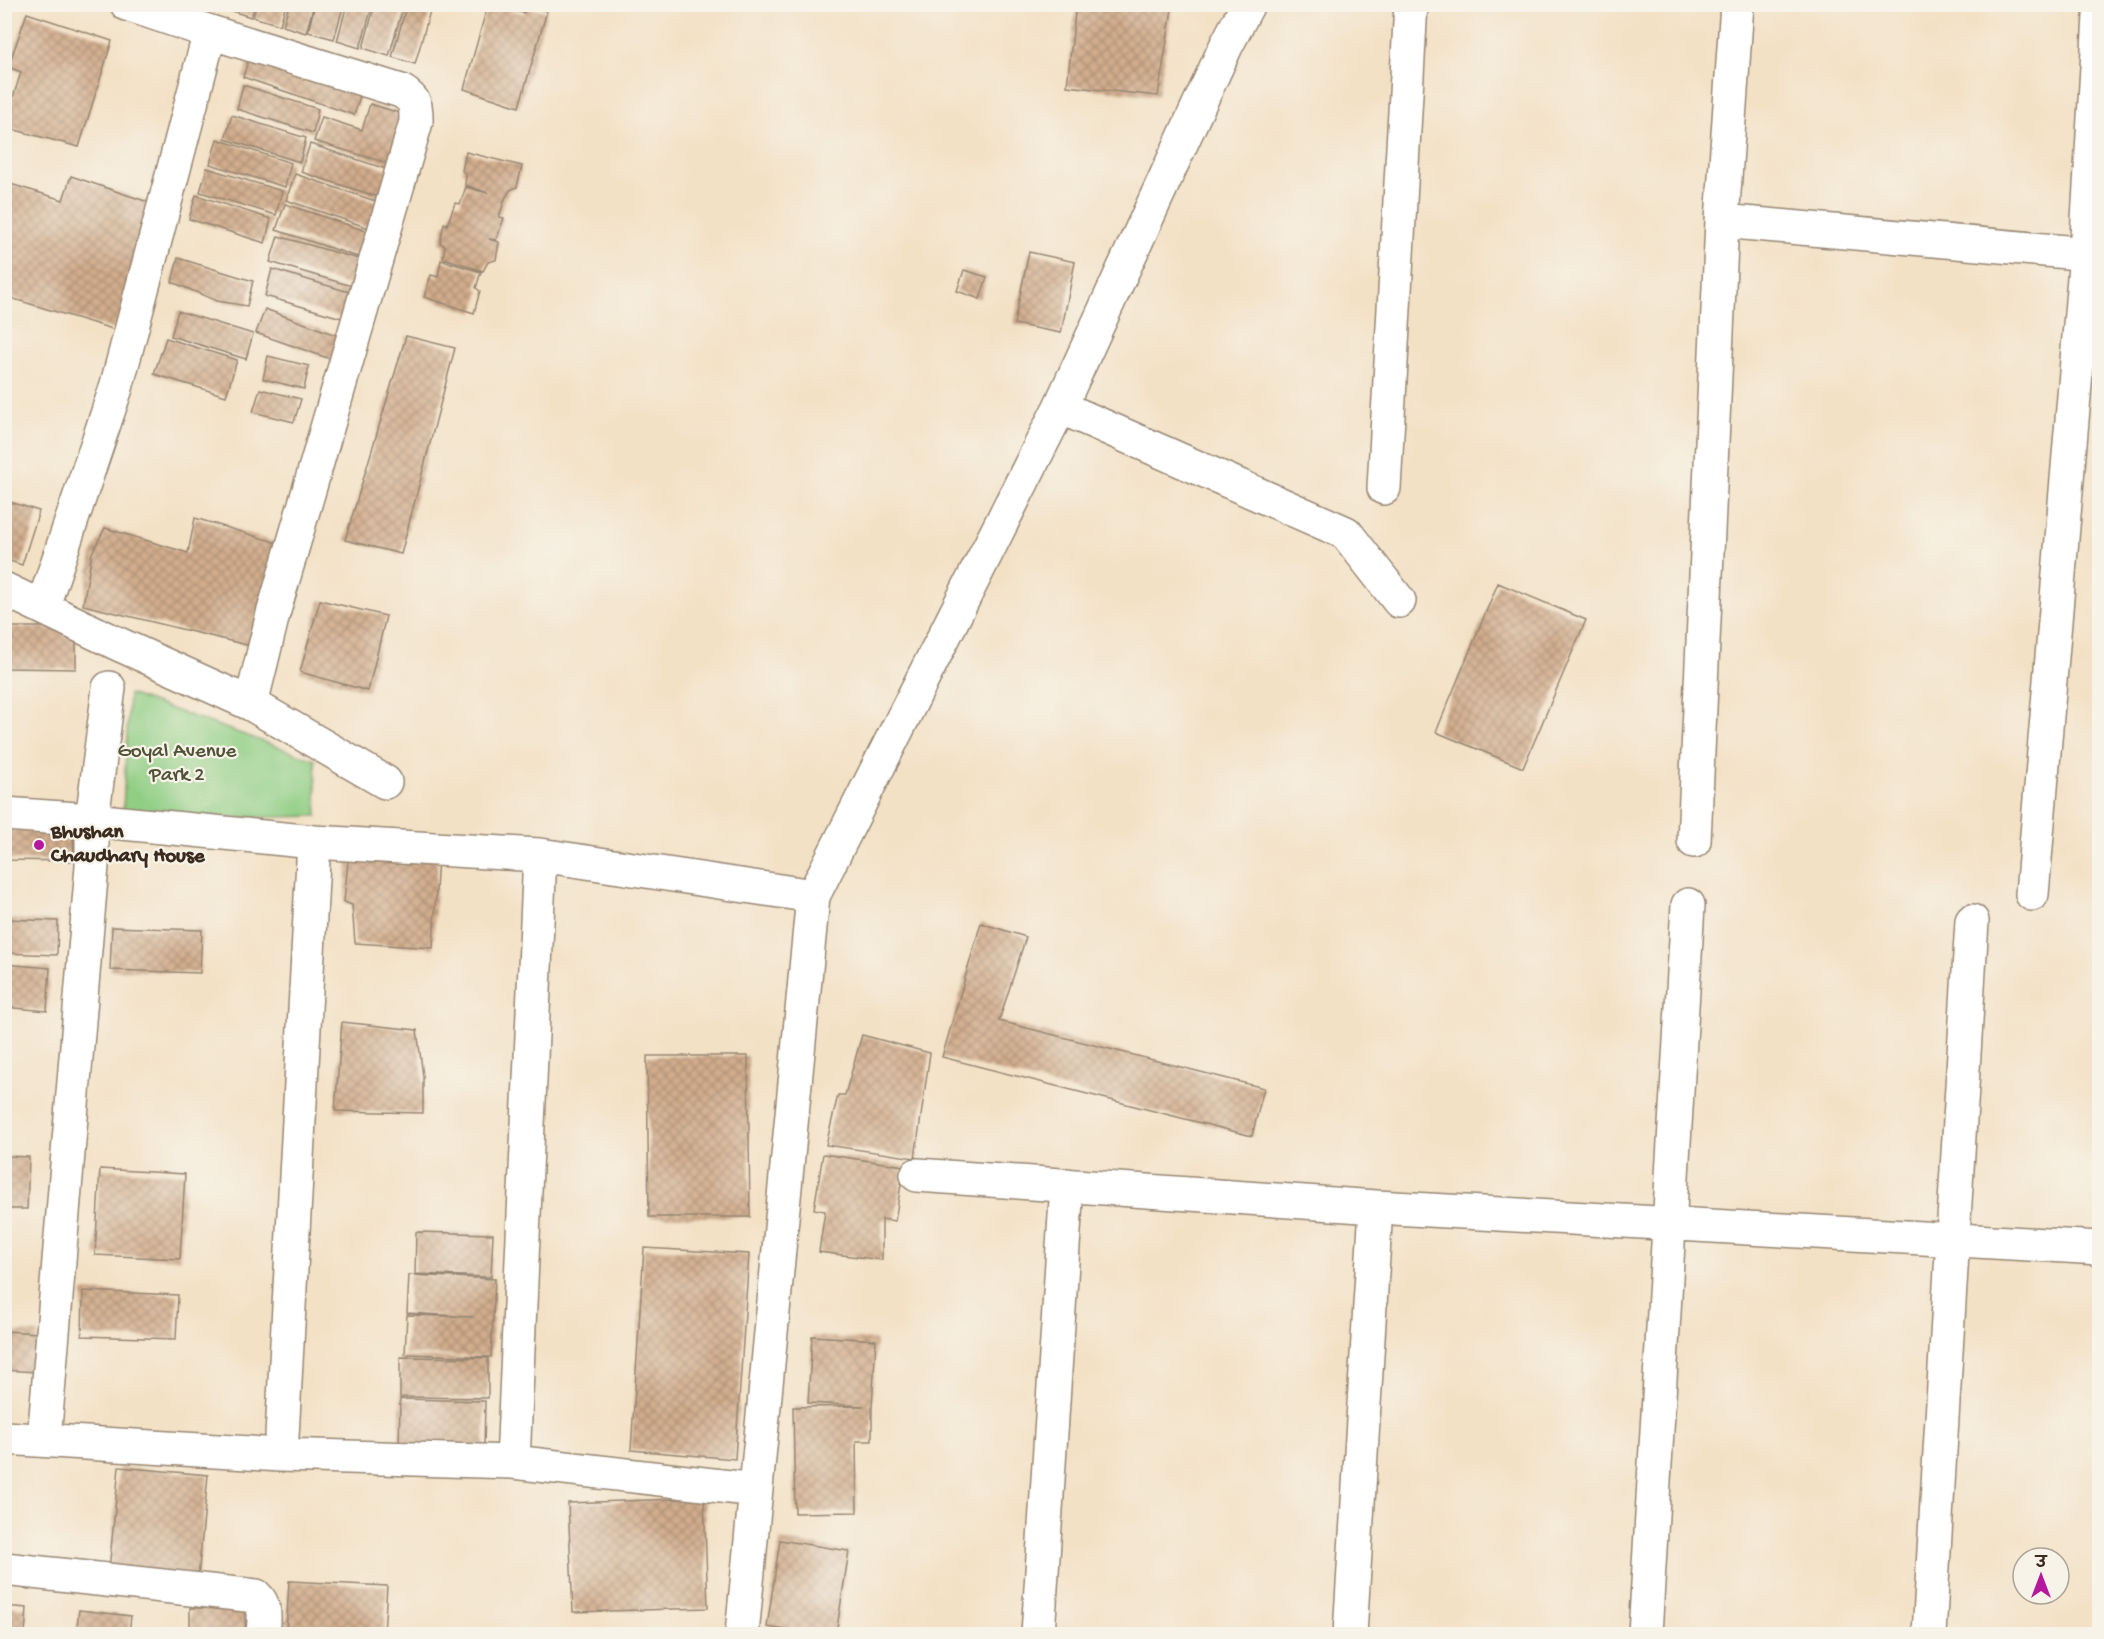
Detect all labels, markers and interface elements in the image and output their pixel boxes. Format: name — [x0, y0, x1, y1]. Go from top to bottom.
park label: Goyal Avenue Park 2 — [118, 740, 238, 789]
place label: Bhushan Chaudhary House — [50, 821, 206, 870]
marker: Bhushan Chaudhary House — [32, 838, 46, 852]
north arrow — [2011, 1546, 2071, 1606]
text: उ — [2034, 1555, 2048, 1574]

